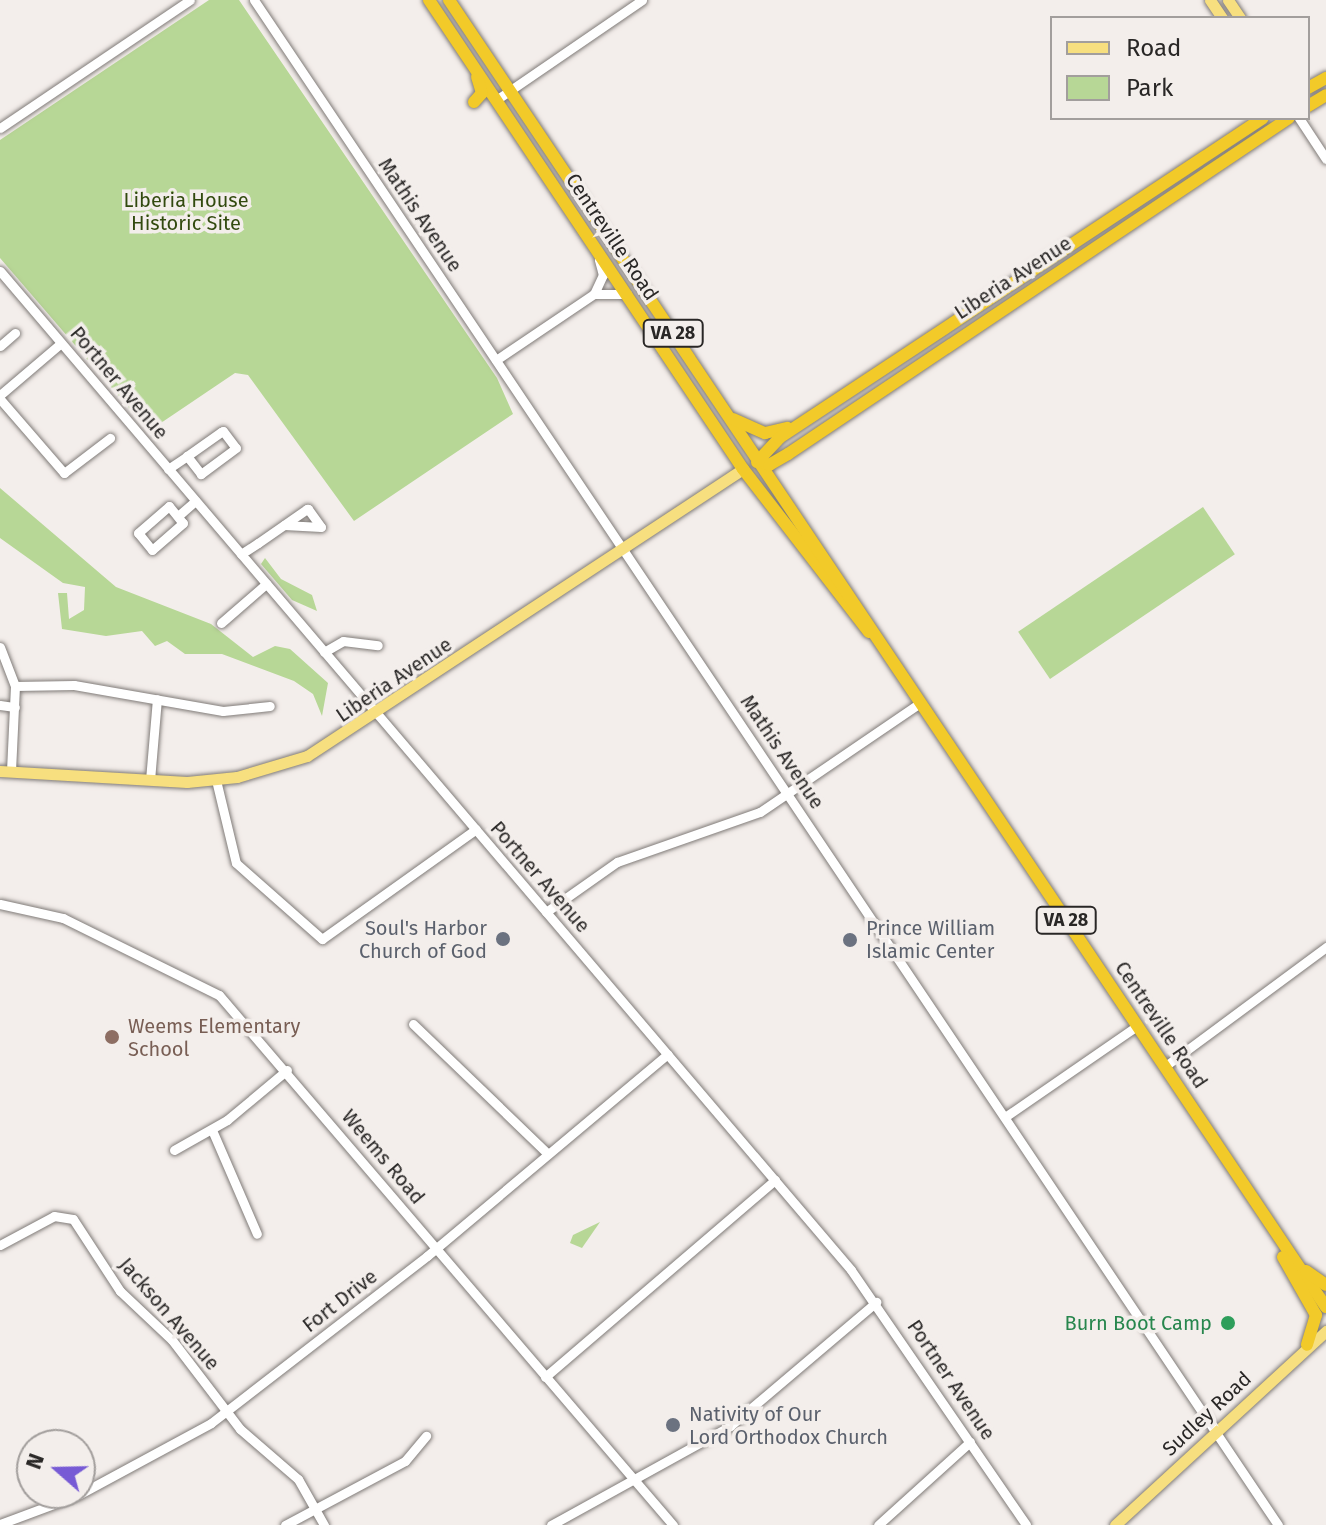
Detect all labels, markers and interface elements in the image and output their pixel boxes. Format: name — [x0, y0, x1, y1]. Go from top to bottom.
legend — [1050, 16, 1310, 120]
text: Road — [1126, 34, 1181, 62]
text: Park — [1126, 74, 1173, 102]
street label: Mathis Avenue — [373, 154, 467, 276]
street label: Centreville Road — [561, 169, 663, 305]
park label: Liberia House Historic Site — [123, 189, 249, 236]
street label: Liberia Avenue — [950, 231, 1076, 325]
road number: VA 28 — [641, 319, 705, 347]
street label: Portner Avenue — [65, 322, 173, 444]
street label: Liberia Avenue — [332, 633, 456, 727]
street label: Mathis Avenue — [735, 691, 829, 813]
street label: Portner Avenue — [485, 816, 595, 938]
road number: VA 28 — [1034, 906, 1098, 934]
place label: Soul's Harbor Church of God — [359, 916, 487, 963]
place label: Prince William Islamic Center — [866, 916, 995, 963]
marker: Soul's Harbor Church of God — [494, 930, 512, 948]
marker: Prince William Islamic Center — [841, 931, 859, 949]
street label: Centreville Road — [1110, 957, 1212, 1093]
place label: Weems Elementary School — [128, 1014, 300, 1061]
marker: Weems Elementary School — [103, 1028, 121, 1046]
street label: Weems Road — [337, 1105, 429, 1209]
street label: Jackson Avenue — [114, 1253, 224, 1375]
street label: Fort Drive — [298, 1264, 382, 1338]
place label: Burn Boot Camp — [1065, 1311, 1212, 1335]
marker: Burn Boot Camp — [1219, 1314, 1237, 1332]
street label: Portner Avenue — [902, 1315, 1000, 1445]
street label: Sudley Road — [1158, 1367, 1256, 1461]
place label: Nativity of Our Lord Orthodox Church — [689, 1402, 888, 1449]
marker: Nativity of Our Lord Orthodox Church — [664, 1416, 682, 1434]
north arrow — [16, 1429, 96, 1509]
text: N — [20, 1450, 50, 1473]

